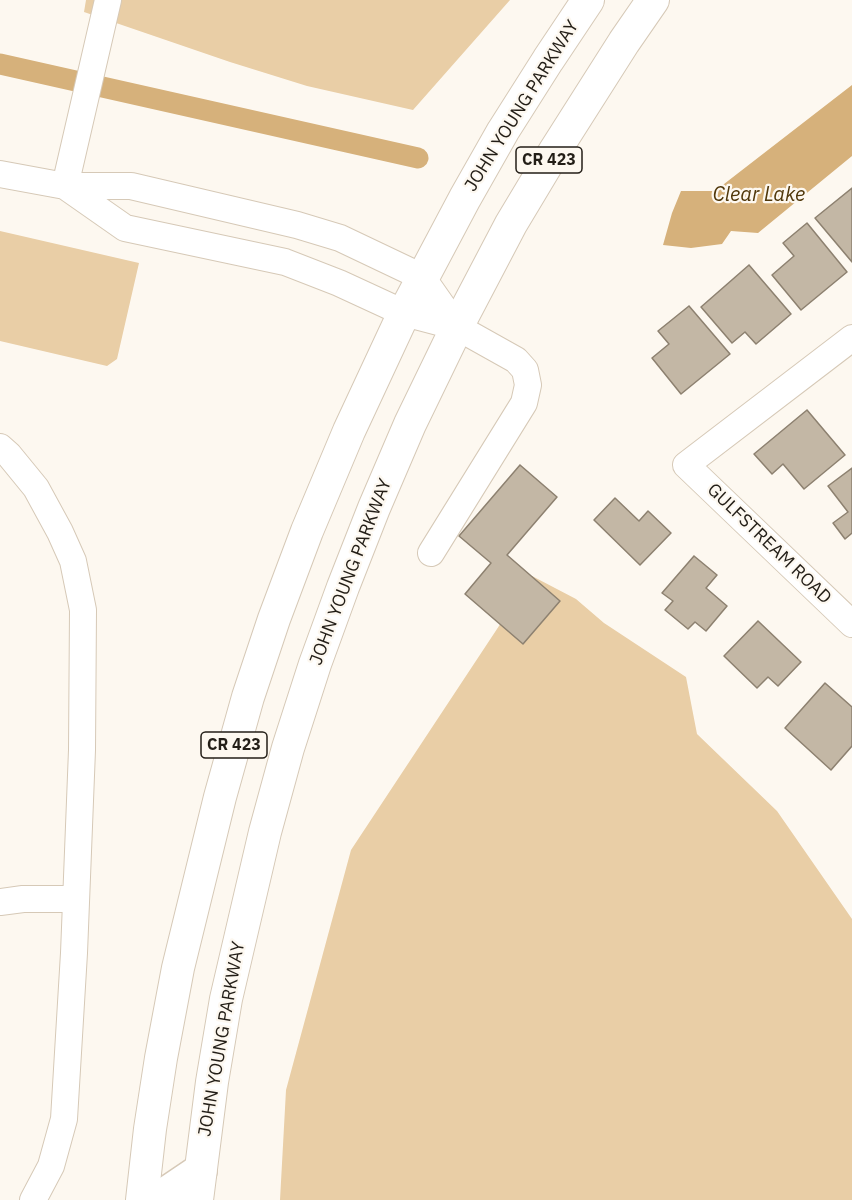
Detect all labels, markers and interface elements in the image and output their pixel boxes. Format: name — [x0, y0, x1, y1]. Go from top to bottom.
street label: JOHN YOUNG PARKWAY — [460, 16, 584, 196]
road number: CR 423 — [516, 147, 582, 173]
water label: Clear Lake — [713, 183, 805, 207]
street label: JOHN YOUNG PARKWAY — [305, 476, 397, 668]
street label: GULFSTREAM ROAD — [702, 479, 836, 609]
road number: CR 423 — [201, 732, 267, 758]
street label: JOHN YOUNG PARKWAY — [194, 940, 250, 1138]

